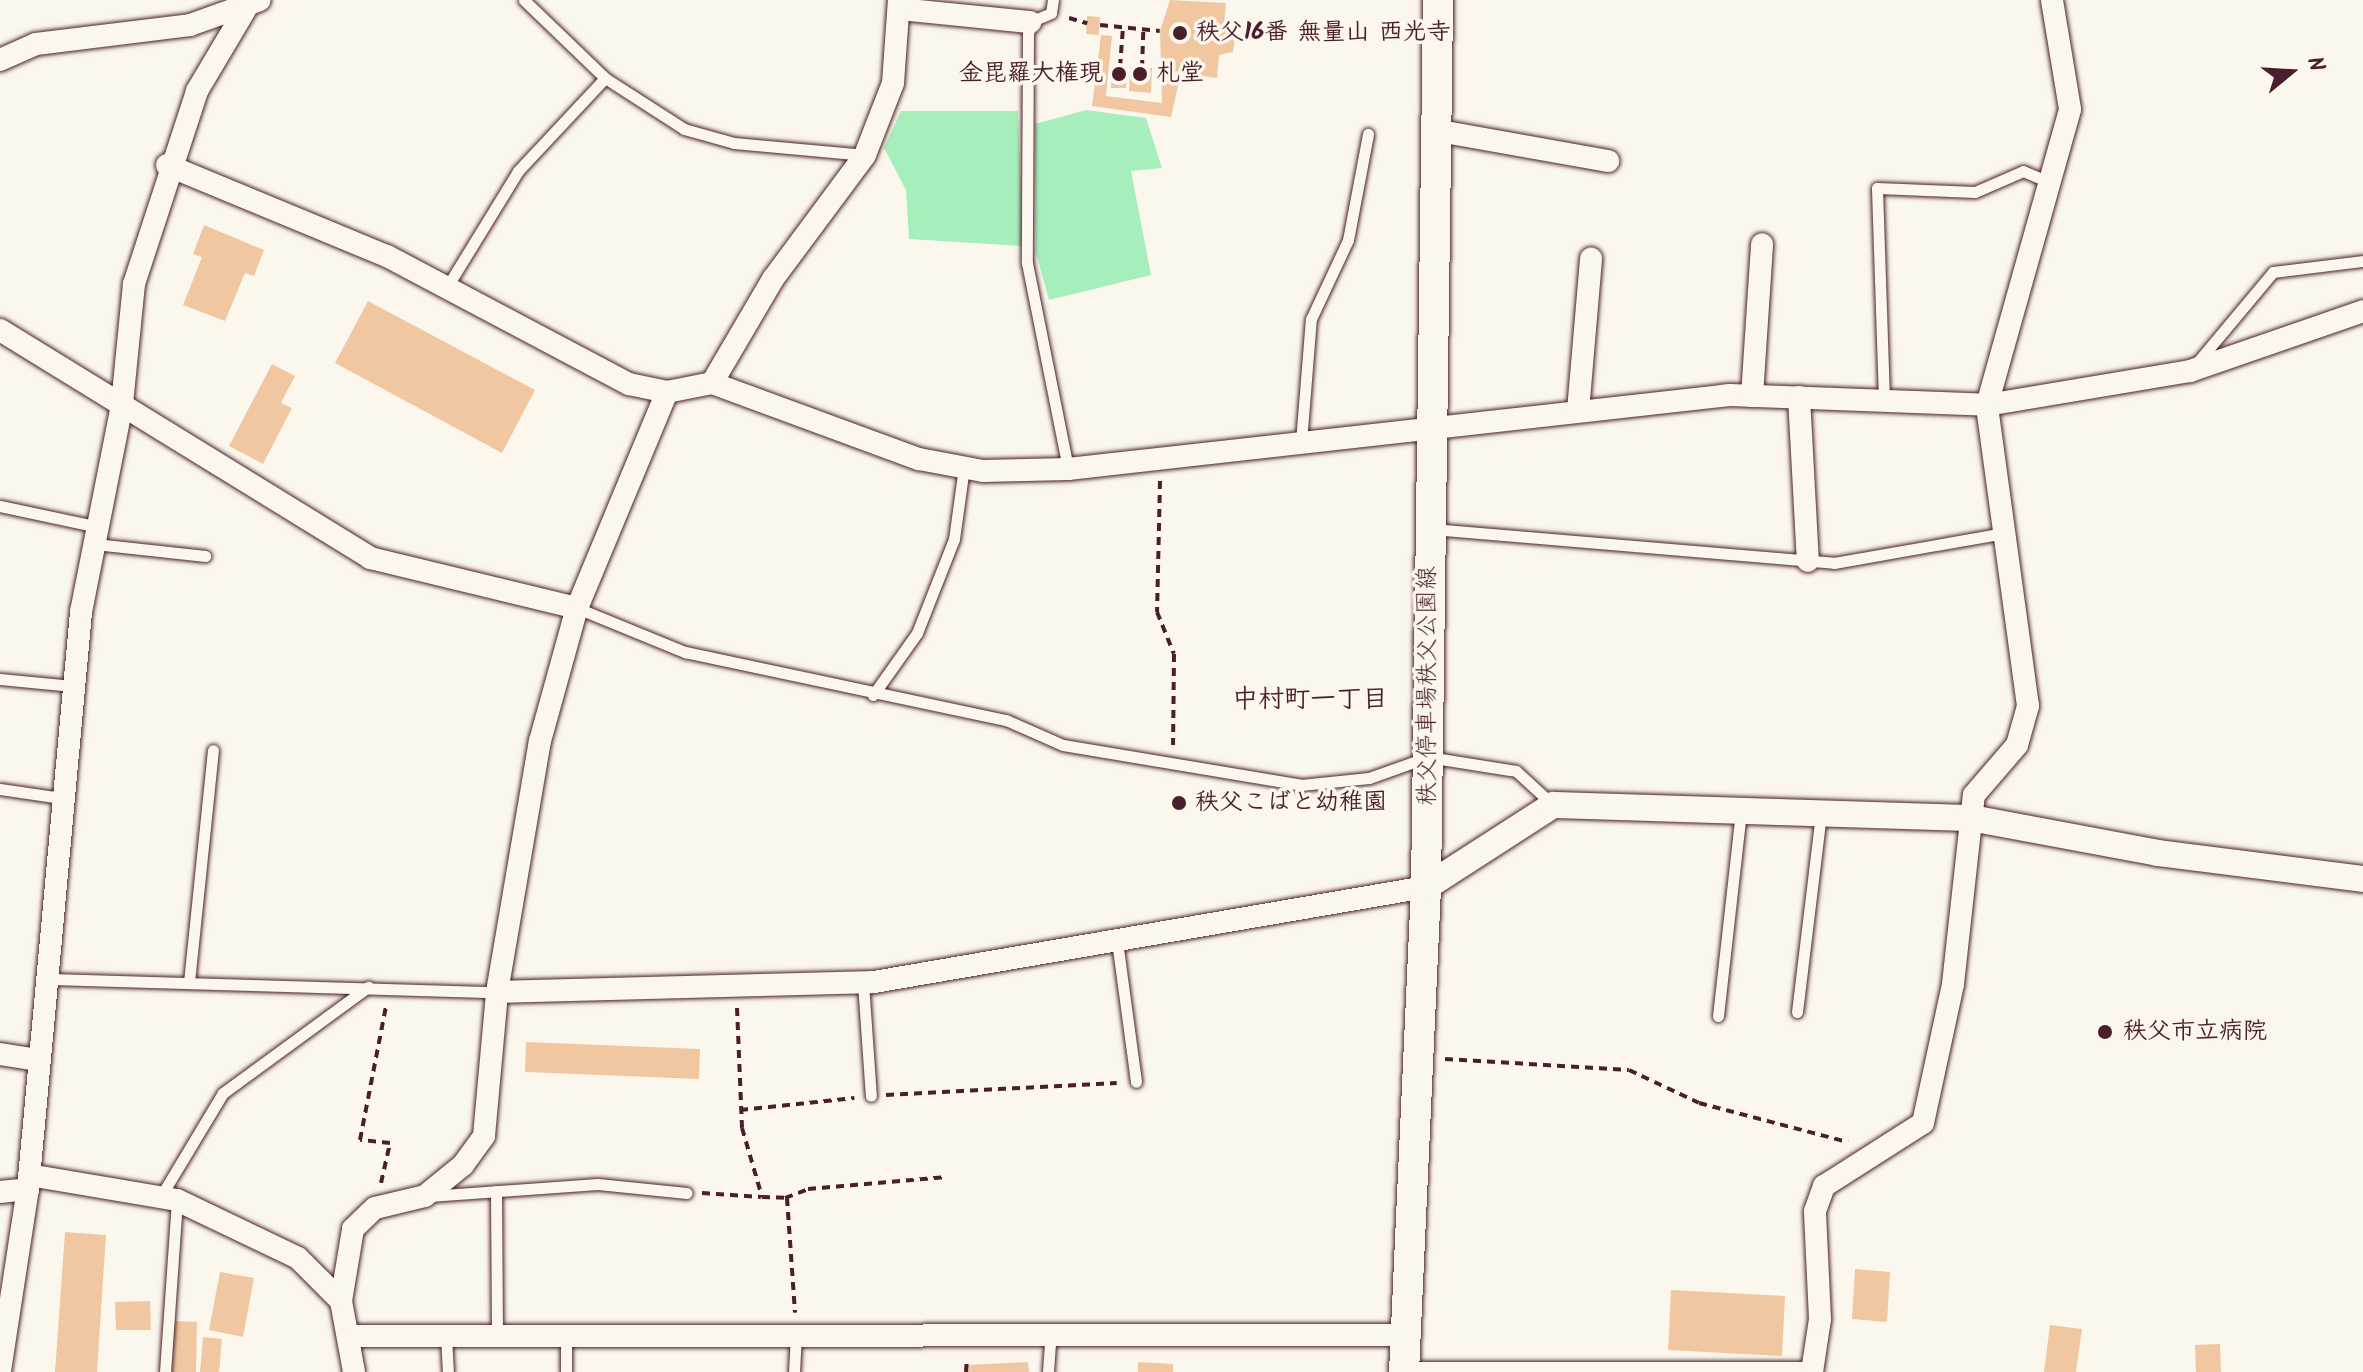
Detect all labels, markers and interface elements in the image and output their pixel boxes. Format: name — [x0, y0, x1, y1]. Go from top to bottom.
place label: 秩父16番 無量山 西光寺 — [1196, 19, 1451, 47]
marker: 秩父16番 無量山 西光寺 — [1171, 24, 1189, 42]
north arrow — [2251, 32, 2331, 112]
text: N — [2296, 52, 2333, 76]
place label: 金毘羅大権現 — [959, 60, 1103, 88]
place label: 札堂 — [1156, 60, 1204, 88]
marker: 金毘羅大権現 — [1110, 65, 1128, 83]
marker: 札堂 — [1131, 65, 1149, 83]
street label: 秩父停車場秩父公園線 — [1414, 566, 1442, 806]
district label: 中村町一丁目 — [1232, 685, 1388, 717]
place label: 秩父こばと幼稚園 — [1195, 789, 1387, 817]
marker: 秩父こばと幼稚園 — [1170, 794, 1188, 812]
place label: 秩父市立病院 — [2123, 1018, 2267, 1046]
marker: 秩父市立病院 — [2094, 1021, 2116, 1043]

